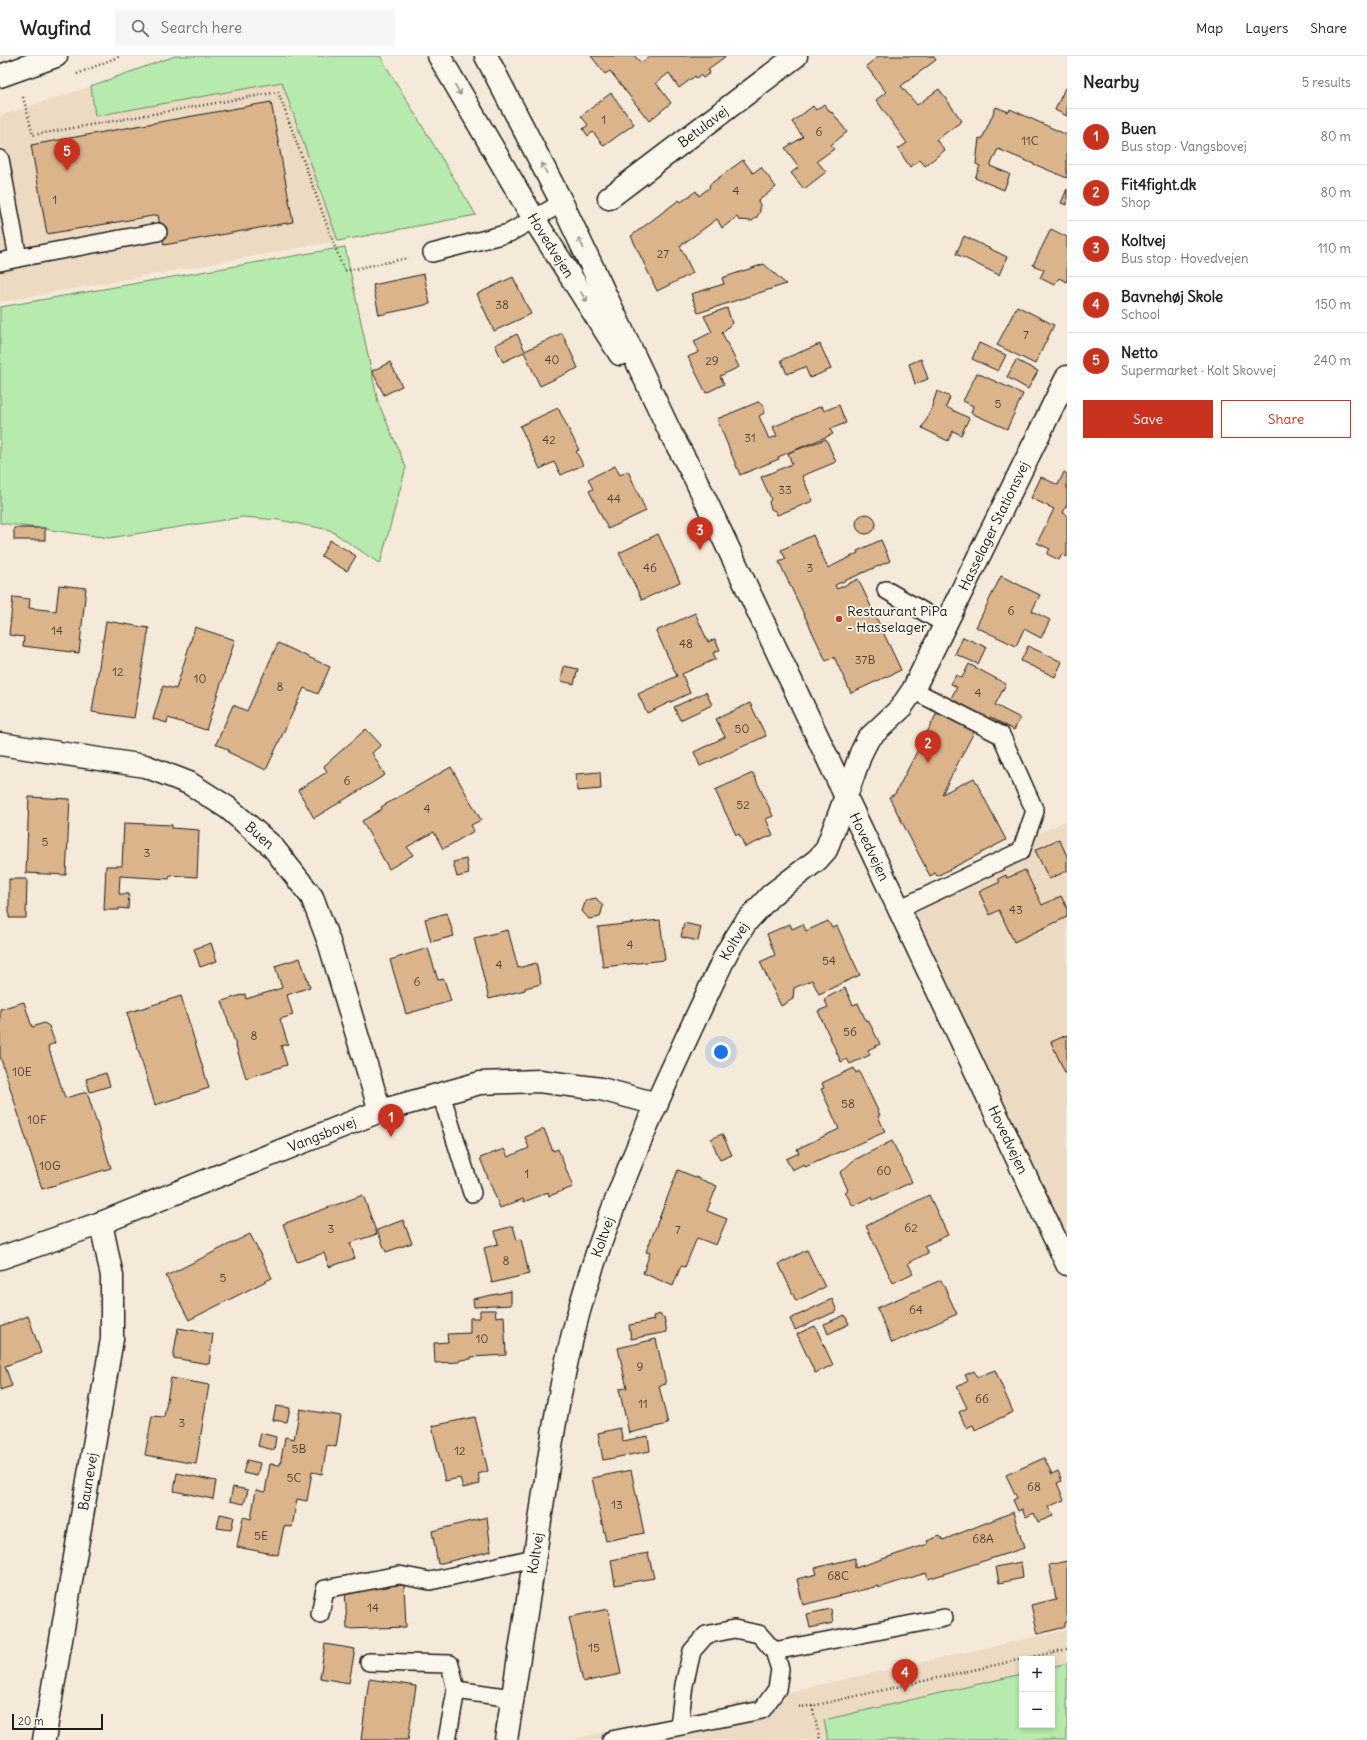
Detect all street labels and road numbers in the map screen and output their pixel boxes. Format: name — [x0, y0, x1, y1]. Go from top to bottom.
street label: Betulavej — [674, 102, 732, 151]
street label: Hovedvejen — [523, 210, 578, 281]
street label: Hasselager Stationsvej — [954, 458, 1033, 593]
street label: Hovedvejen — [846, 810, 893, 884]
street label: Buen — [241, 818, 278, 853]
street label: Koltvej — [715, 919, 753, 963]
street label: Hovedvejen — [984, 1102, 1032, 1177]
street label: Vangsbovej — [285, 1113, 359, 1156]
street label: Koltvej — [587, 1214, 618, 1260]
street label: Baunevej — [74, 1451, 102, 1512]
street label: Koltvej — [523, 1531, 547, 1575]

